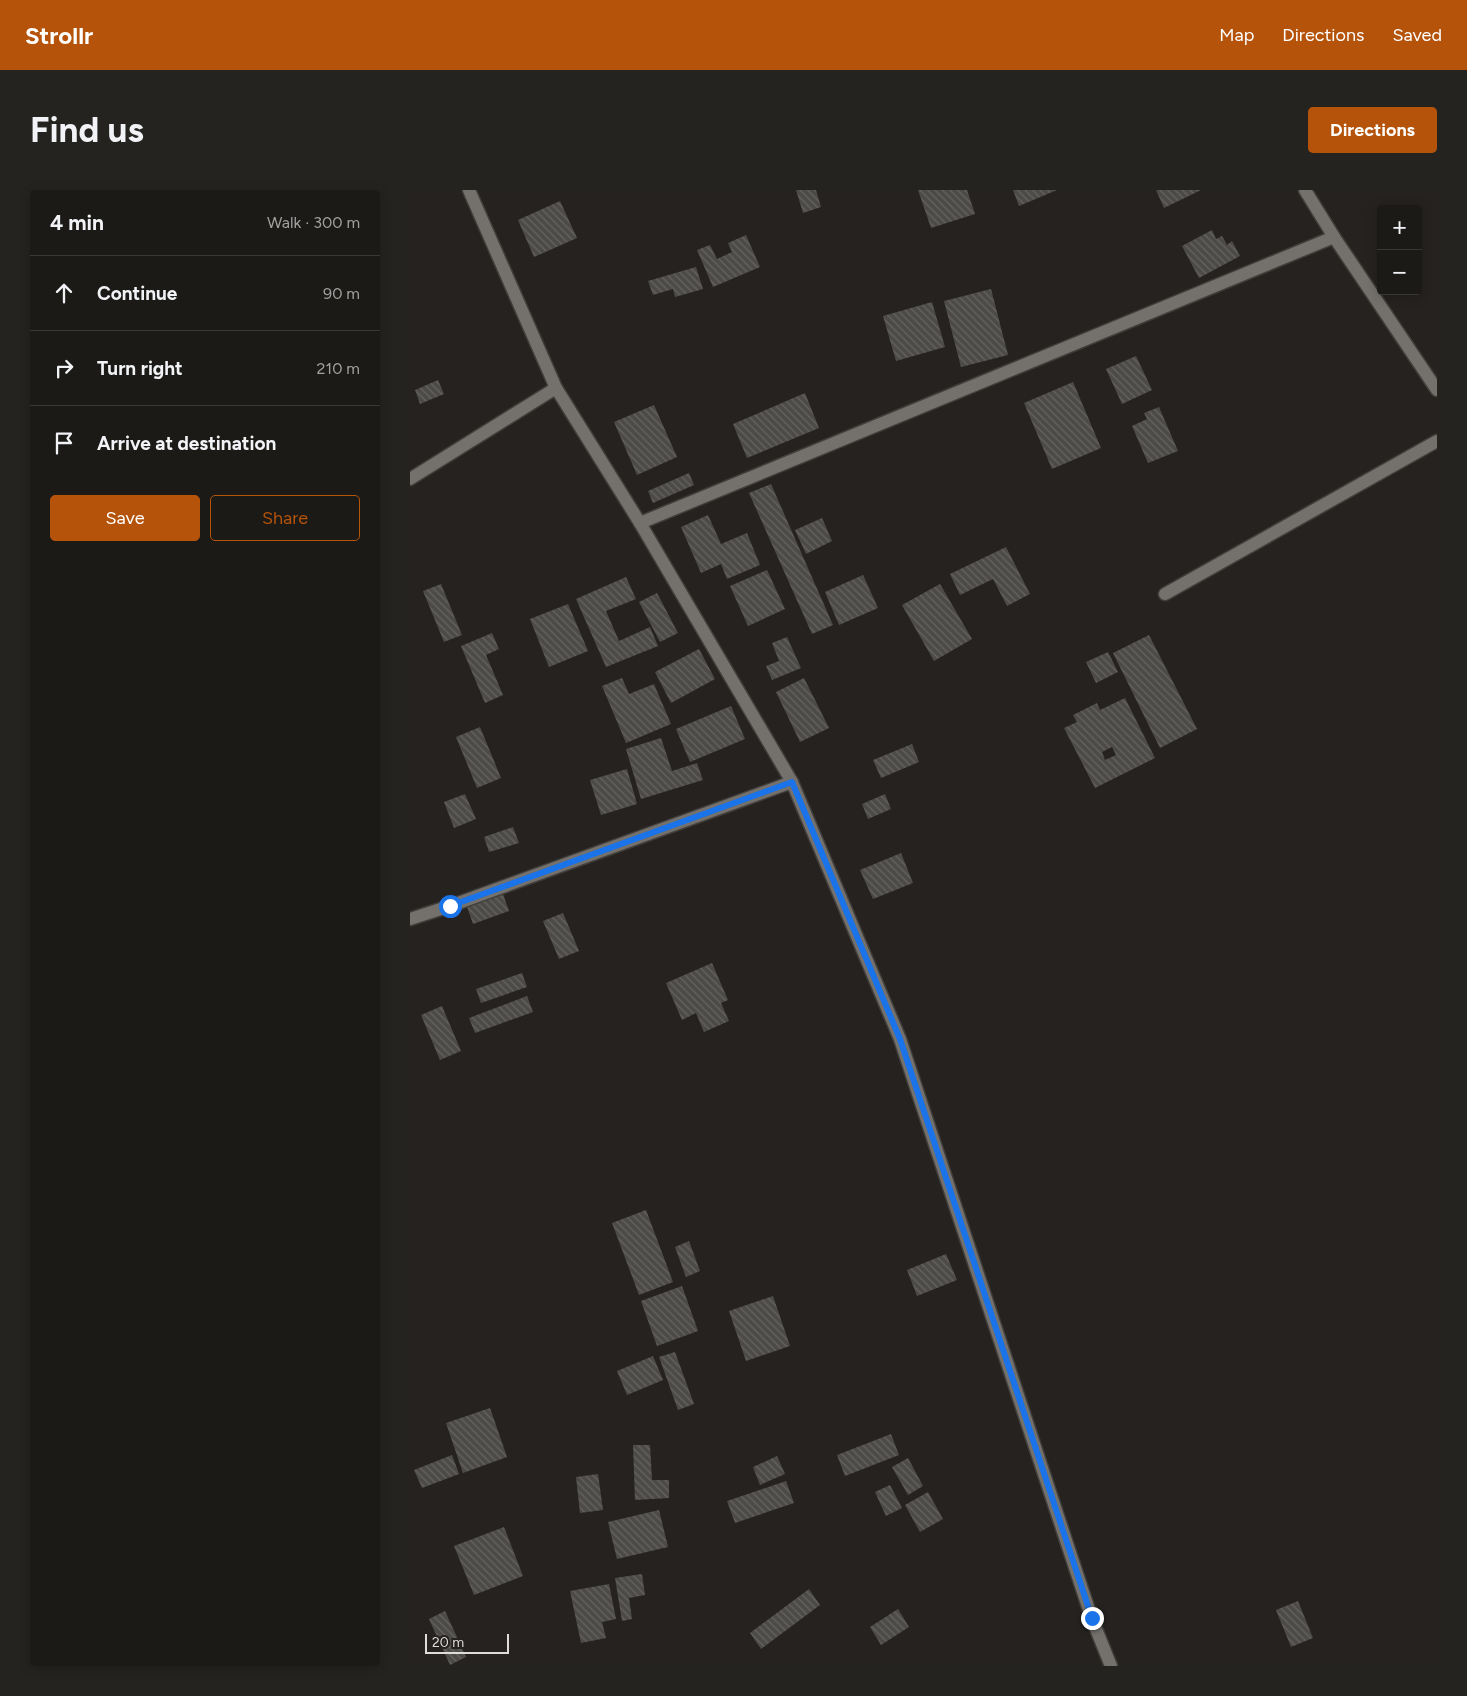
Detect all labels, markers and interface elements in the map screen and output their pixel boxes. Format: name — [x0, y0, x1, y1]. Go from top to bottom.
text: Strollr — [25, 21, 93, 50]
text: Map — [1219, 24, 1254, 46]
text: Directions — [1282, 24, 1364, 46]
text: Saved — [1392, 24, 1442, 46]
button: Directions — [1308, 107, 1437, 153]
text: Find us — [30, 109, 144, 151]
map controls — [1377, 205, 1422, 295]
button: + — [1377, 205, 1422, 250]
text: 4 min — [50, 210, 104, 235]
text: Walk · 300 m — [267, 213, 360, 232]
button: − — [1377, 250, 1422, 295]
icon: ahead — [50, 279, 78, 307]
text: Continue — [97, 282, 177, 305]
text: 90 m — [323, 284, 360, 303]
icon: right — [50, 354, 78, 382]
text: Turn right — [97, 357, 183, 380]
text: 210 m — [317, 359, 360, 378]
icon: arrive — [50, 429, 78, 457]
text: Arrive at destination — [97, 432, 276, 455]
button: Save — [50, 495, 200, 541]
button: Share — [210, 495, 360, 541]
route start — [439, 895, 462, 918]
route end — [1081, 1607, 1104, 1630]
scale bar — [425, 1631, 509, 1654]
text: 20 m — [432, 1634, 464, 1651]

